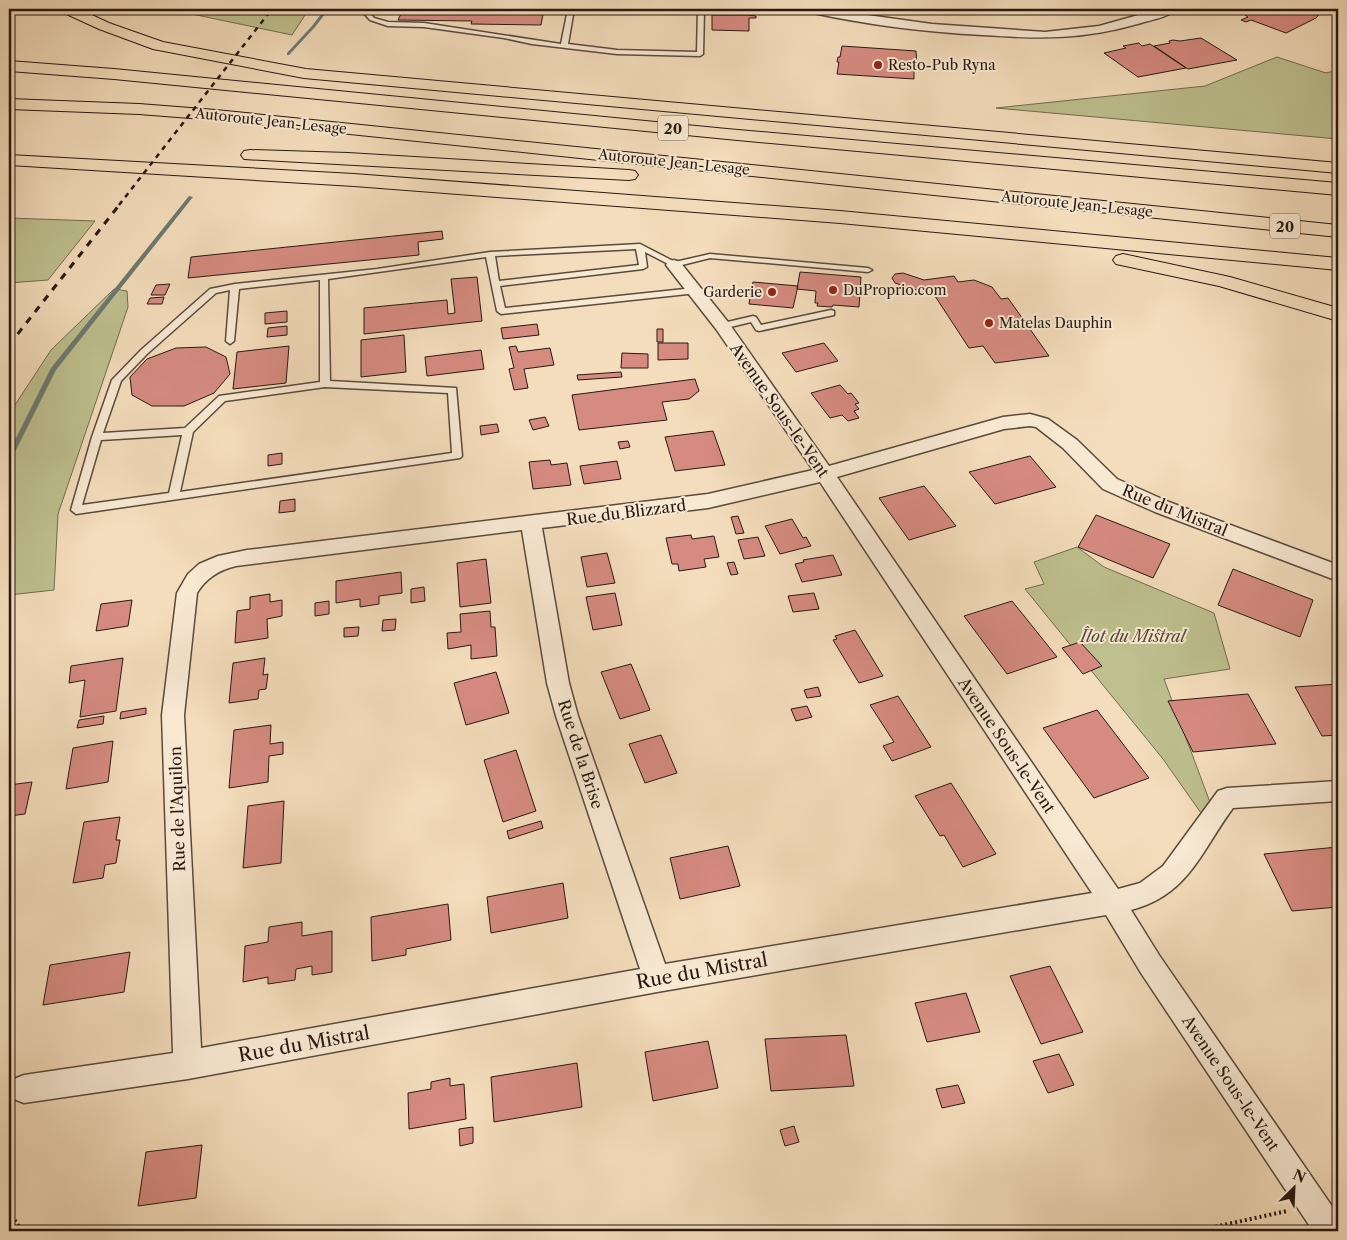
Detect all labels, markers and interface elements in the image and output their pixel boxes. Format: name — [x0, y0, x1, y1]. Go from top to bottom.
place label: Resto-Pub Ryna — [888, 56, 996, 74]
marker: Resto-Pub Ryna — [872, 59, 884, 71]
street label: Autoroute Jean-Lesage — [193, 104, 348, 138]
road number: 20 — [658, 116, 688, 140]
street label: Autoroute Jean-Lesage — [596, 145, 751, 179]
street label: Autoroute Jean-Lesage — [999, 187, 1154, 221]
road number: 20 — [1270, 214, 1300, 238]
place label: DuProprio.com — [843, 281, 947, 299]
place label: Garderie — [703, 283, 762, 301]
marker: DuProprio.com — [827, 284, 839, 296]
marker: Garderie — [766, 286, 778, 298]
place label: Matelas Dauphin — [999, 314, 1113, 332]
marker: Matelas Dauphin — [983, 317, 995, 329]
street label: Avenue Sous-le-Vent — [725, 338, 834, 481]
street label: Rue du Mistral — [1119, 480, 1231, 540]
street label: Rue du Blizzard — [565, 495, 687, 529]
park label: Îlot du Mistral — [1078, 626, 1188, 646]
street label: Avenue Sous-le-Vent — [954, 672, 1060, 817]
street label: Rue de la Brise — [554, 697, 608, 811]
street label: Rue de l'Aquilon — [165, 746, 189, 872]
street label: Rue du Mistral — [634, 948, 770, 994]
street label: Avenue Sous-le-Vent — [1178, 1010, 1284, 1155]
street label: Rue du Mistral — [236, 1021, 372, 1067]
north arrow — [1270, 1162, 1320, 1212]
text: N — [1290, 1165, 1309, 1187]

